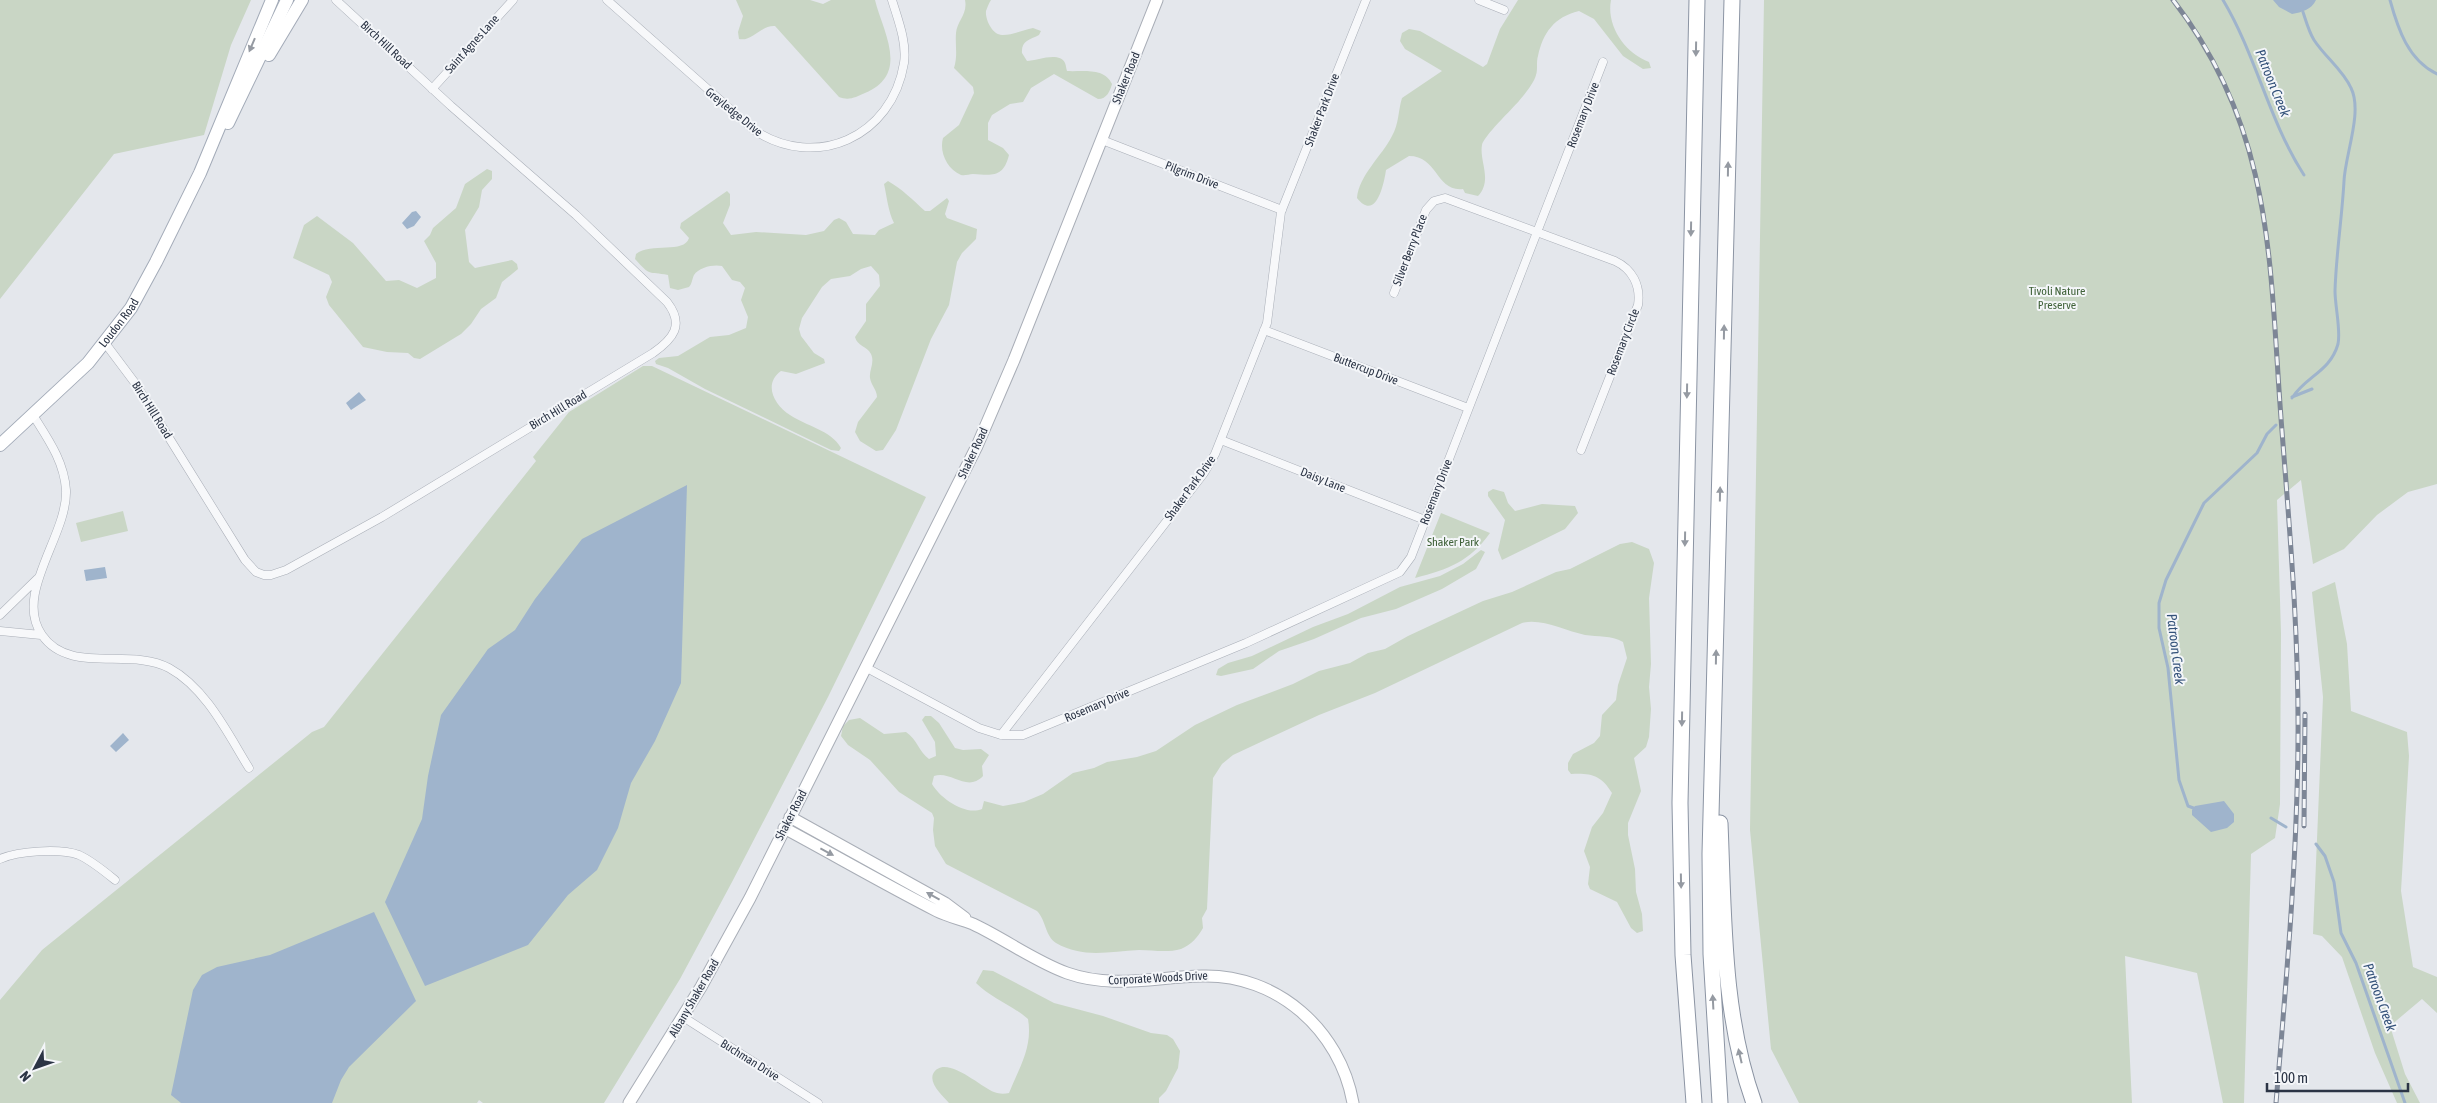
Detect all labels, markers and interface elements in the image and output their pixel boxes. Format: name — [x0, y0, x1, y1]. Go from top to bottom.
street label: Saint Agnes Lane — [442, 12, 502, 76]
street label: Birch Hill Road — [358, 18, 414, 72]
one-way arrow — [248, 38, 256, 52]
one-way arrow — [1691, 41, 1699, 57]
water label: Patroon Creek — [2252, 47, 2294, 120]
street label: Shaker Road — [1109, 50, 1143, 106]
street label: Shaker Park Drive — [1302, 72, 1342, 148]
street label: Rosemary Drive — [1564, 80, 1602, 150]
street label: Greyledge Drive — [703, 85, 765, 139]
street label: Pilgrim Drive — [1163, 158, 1221, 192]
one-way arrow — [1724, 161, 1732, 177]
street label: Silver Berry Place — [1390, 212, 1430, 288]
one-way arrow — [1687, 221, 1695, 237]
park label: Tivoli Nature Preserve — [2029, 284, 2085, 312]
street label: Loudon Road — [96, 296, 142, 350]
street label: Rosemary Circle — [1604, 307, 1642, 377]
one-way arrow — [1720, 324, 1728, 340]
street label: Buttercup Drive — [1332, 350, 1400, 388]
street label: Birch Hill Road — [129, 379, 175, 441]
one-way arrow — [1683, 383, 1691, 399]
street label: Birch Hill Road — [527, 387, 589, 433]
street label: Shaker Road — [955, 425, 991, 481]
street label: Shaker Park Drive — [1162, 453, 1218, 523]
street label: Rosemary Drive — [1417, 457, 1455, 527]
street label: Daisy Lane — [1298, 465, 1348, 495]
one-way arrow — [1717, 486, 1725, 502]
one-way arrow — [1680, 531, 1688, 547]
park label: Shaker Park — [1427, 535, 1480, 549]
water label: Patroon Creek — [2164, 613, 2188, 686]
one-way arrow — [1713, 649, 1721, 665]
street label: Rosemary Drive — [1063, 685, 1131, 725]
one-way arrow — [1678, 711, 1686, 727]
street label: Shaker Road — [772, 787, 810, 843]
one-way arrow — [821, 847, 834, 856]
one-way arrow — [1677, 874, 1685, 890]
one-way arrow — [925, 892, 940, 900]
street label: Albany Shaker Road — [666, 956, 722, 1040]
water label: Patroon Creek — [2360, 961, 2400, 1034]
street label: Corporate Woods Drive — [1108, 968, 1208, 988]
one-way arrow — [1709, 994, 1717, 1010]
street label: Buchman Drive — [718, 1036, 782, 1084]
north arrow — [10, 1043, 60, 1093]
one-way arrow — [1736, 1049, 1744, 1064]
scale bar — [2267, 1060, 2408, 1092]
text: N — [16, 1068, 34, 1085]
text: 100 m — [2274, 1069, 2308, 1086]

